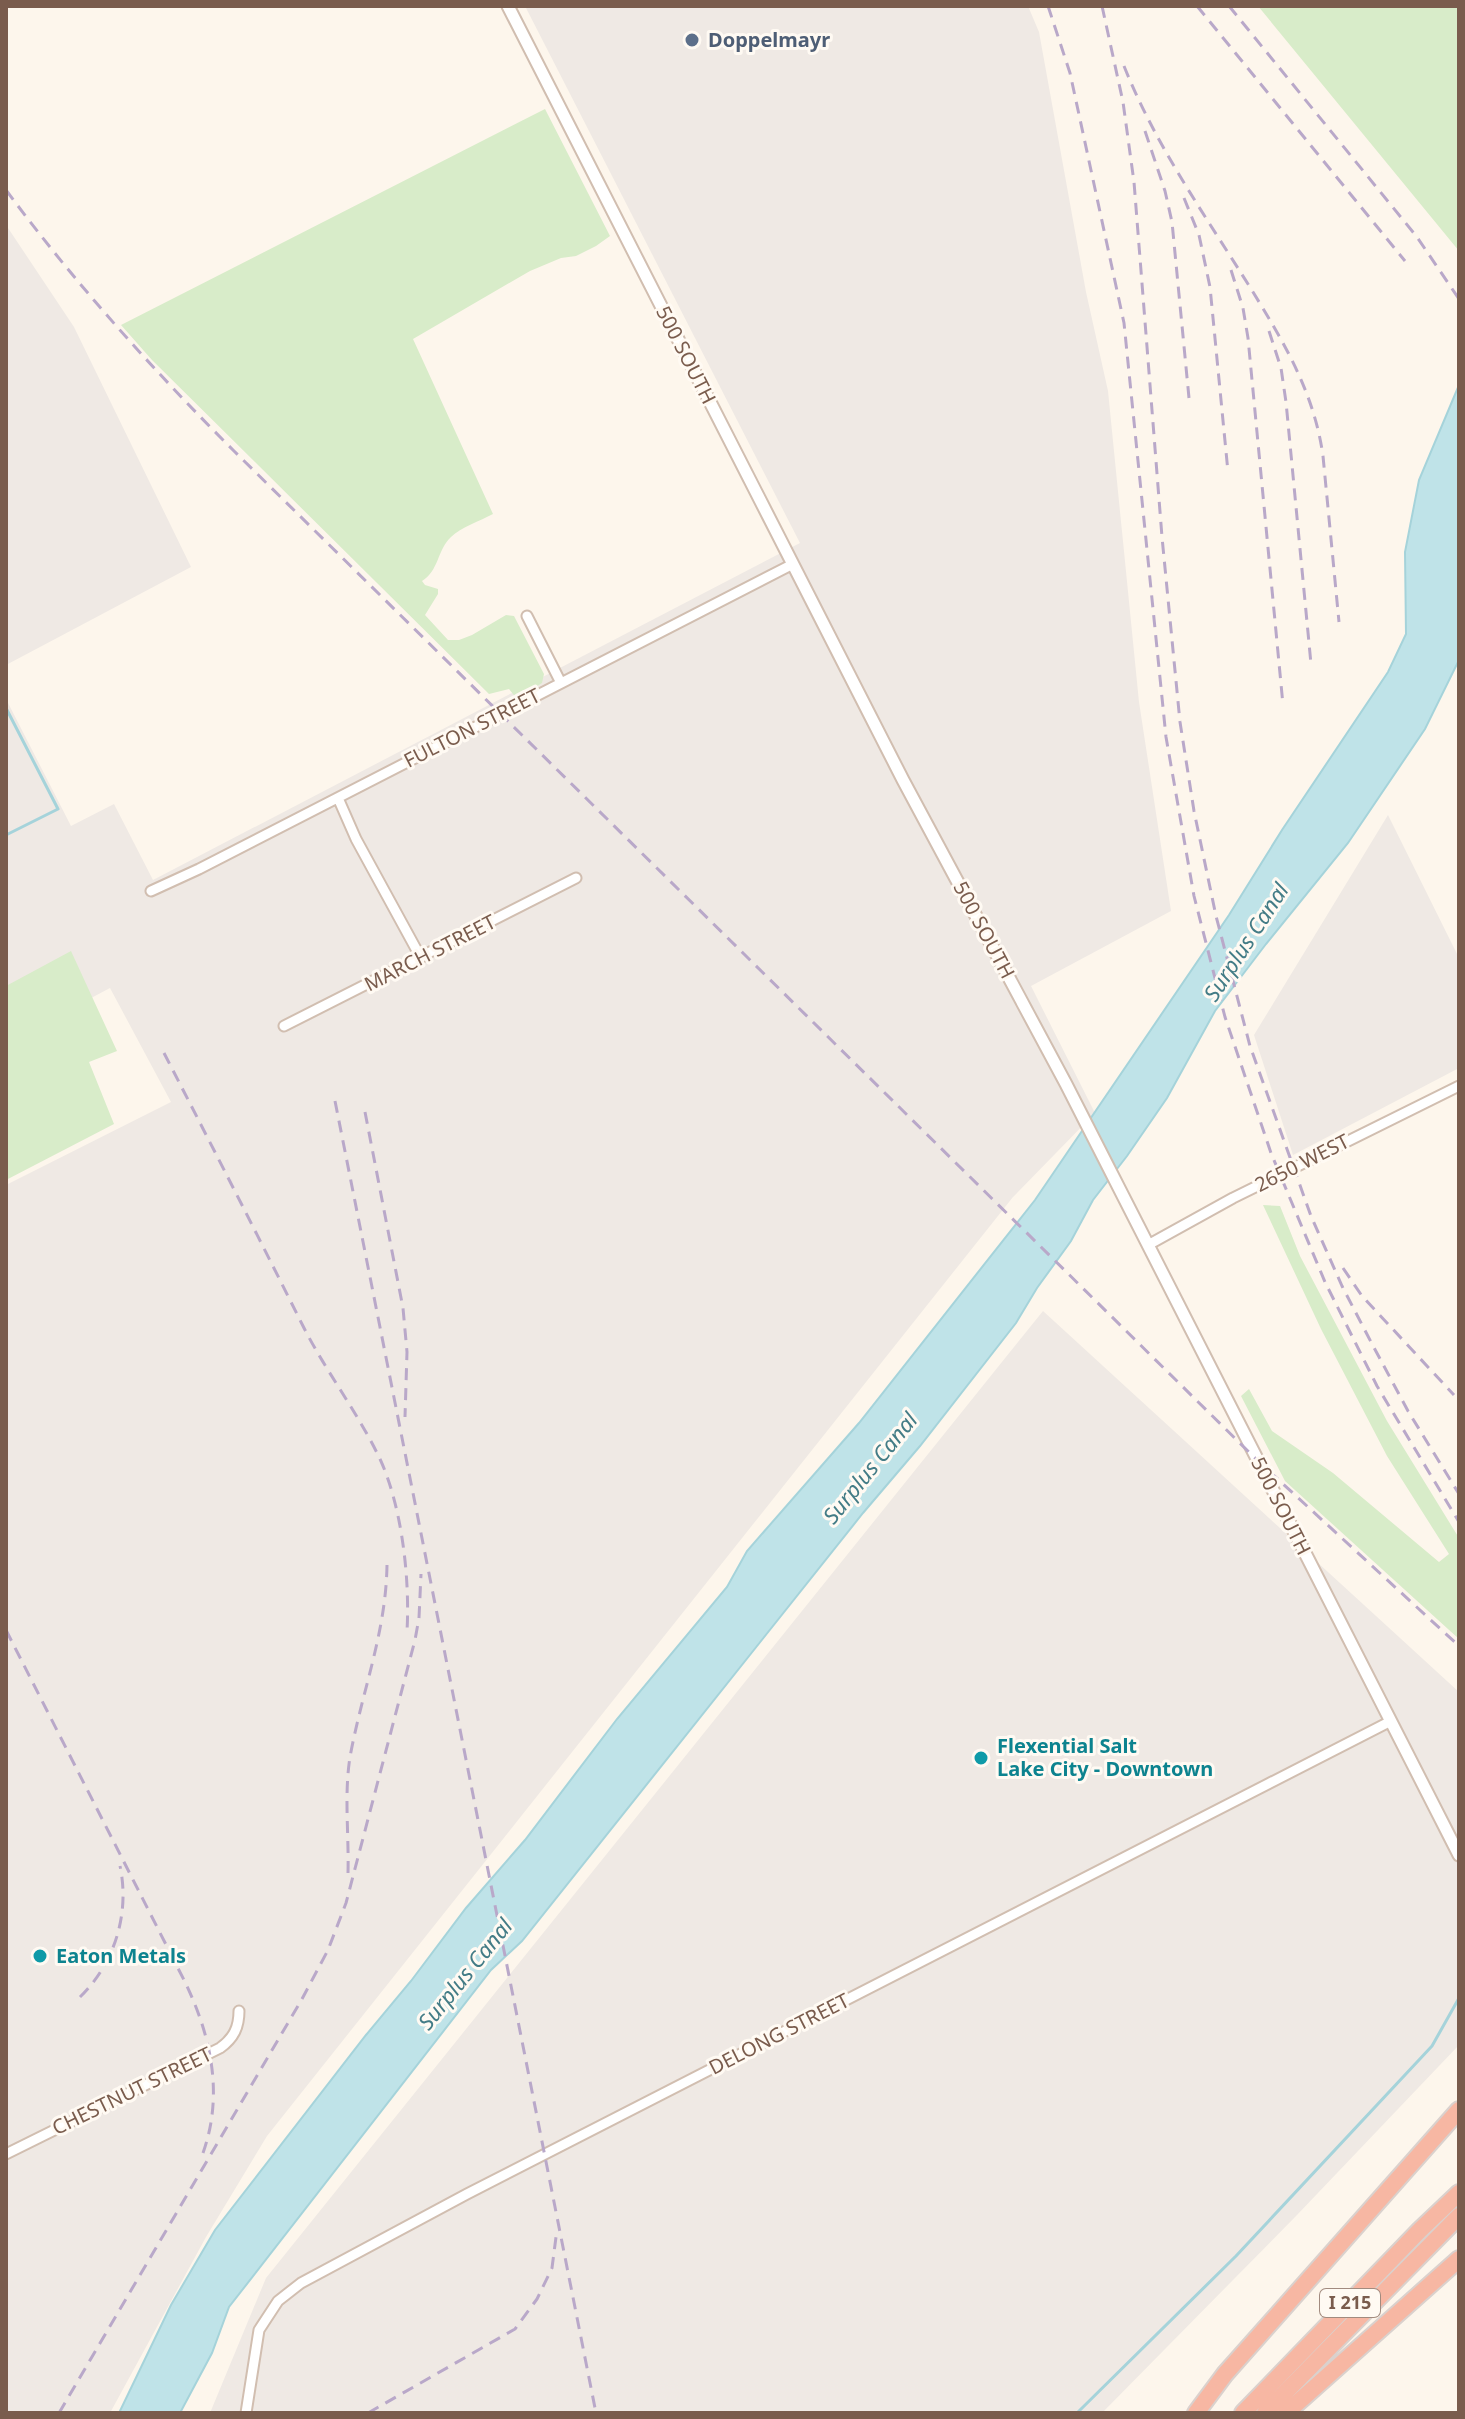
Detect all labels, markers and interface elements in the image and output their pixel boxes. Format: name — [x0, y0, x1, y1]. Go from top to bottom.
place label: Doppelmayr — [708, 26, 830, 53]
marker: Doppelmayr — [683, 31, 701, 49]
street label: 500 SOUTH — [650, 301, 723, 408]
street label: FULTON STREET — [399, 682, 545, 774]
water label: Surplus Canal — [1196, 875, 1295, 1006]
street label: 500 SOUTH — [947, 876, 1021, 983]
street label: MARCH STREET — [360, 908, 500, 997]
street label: 2650 WEST — [1250, 1127, 1354, 1198]
water label: Surplus Canal — [815, 1404, 924, 1529]
street label: 500 SOUTH — [1245, 1452, 1318, 1559]
place label: Flexential Salt Lake City - Downtown — [997, 1732, 1213, 1782]
marker: Flexential Salt Lake City - Downtown — [972, 1749, 990, 1767]
water label: Surplus Canal — [410, 1910, 519, 2035]
place label: Eaton Metals — [56, 1942, 186, 1969]
marker: Eaton Metals — [31, 1947, 49, 1965]
street label: DELONG STREET — [704, 1987, 854, 2081]
street label: CHESTNUT STREET — [47, 2040, 216, 2141]
road number: I 215 — [1320, 2289, 1380, 2317]

